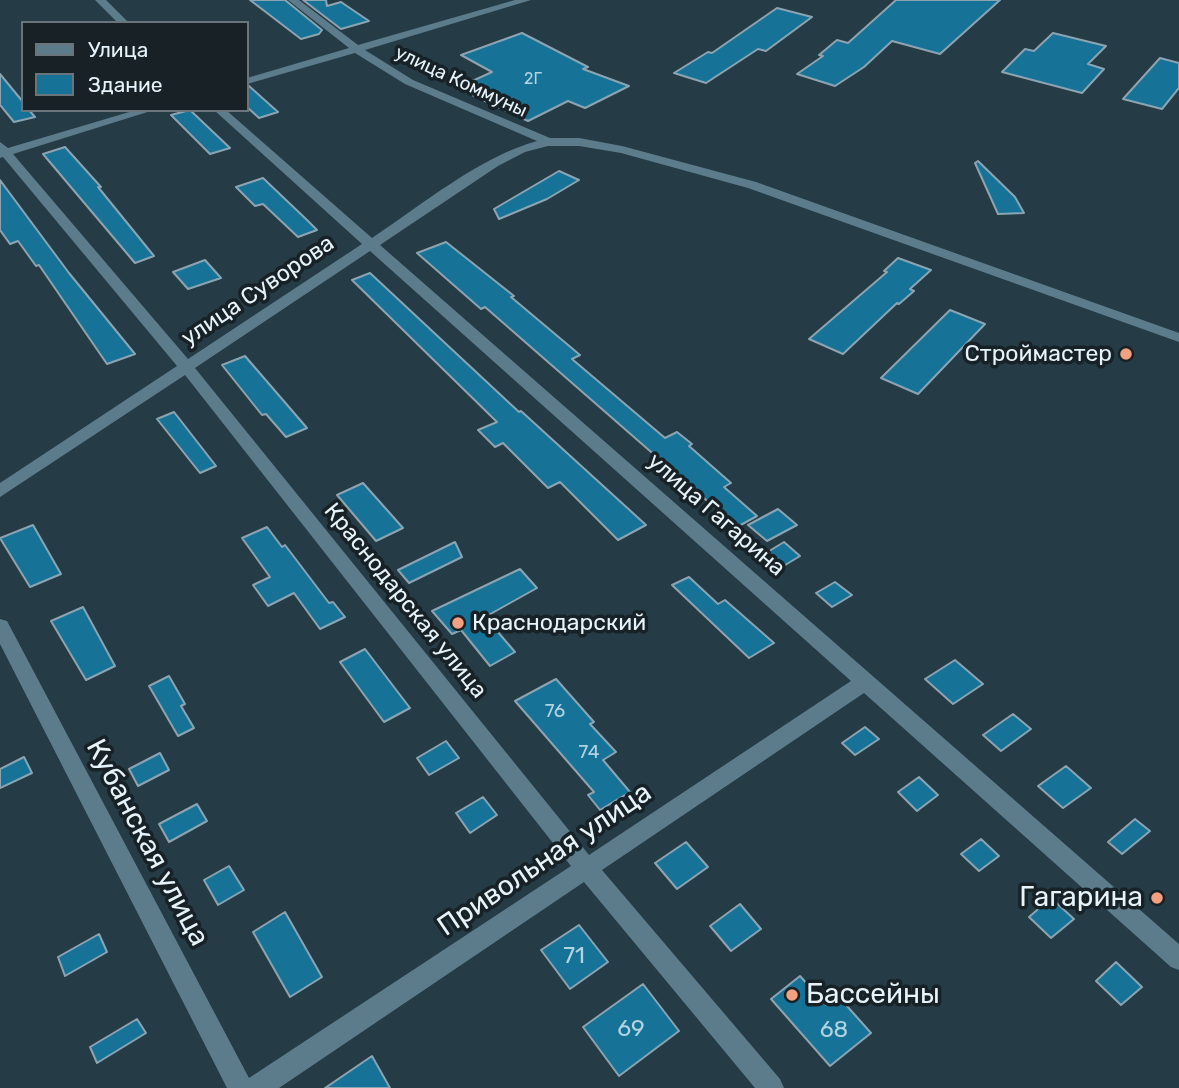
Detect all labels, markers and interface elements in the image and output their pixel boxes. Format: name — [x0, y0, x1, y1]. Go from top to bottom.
legend — [21, 21, 248, 112]
text: Улица — [88, 37, 148, 62]
street label: улица Коммуны — [391, 41, 531, 123]
house number: 2Г — [524, 69, 542, 89]
text: Здание — [88, 72, 163, 97]
street label: улица Суворова — [176, 230, 340, 352]
place label: Строймастер — [965, 340, 1112, 368]
marker: Строймастер — [1118, 346, 1134, 362]
street label: улица Гагарина — [641, 448, 791, 582]
street label: Краснодарская улица — [318, 498, 492, 704]
place label: Краснодарский — [472, 609, 646, 637]
marker: Краснодарский — [450, 615, 466, 631]
house number: 76 — [545, 701, 565, 723]
street label: Кубанская улица — [78, 734, 216, 952]
house number: 74 — [579, 742, 599, 764]
street label: Привольная улица — [432, 776, 658, 944]
place label: Гагарина — [1019, 881, 1143, 915]
marker: Гагарина — [1149, 890, 1165, 906]
house number: 71 — [563, 942, 585, 970]
place label: Бассейны — [806, 978, 940, 1012]
marker: Бассейны — [784, 987, 800, 1003]
house number: 69 — [617, 1015, 645, 1043]
house number: 68 — [820, 1016, 848, 1044]

